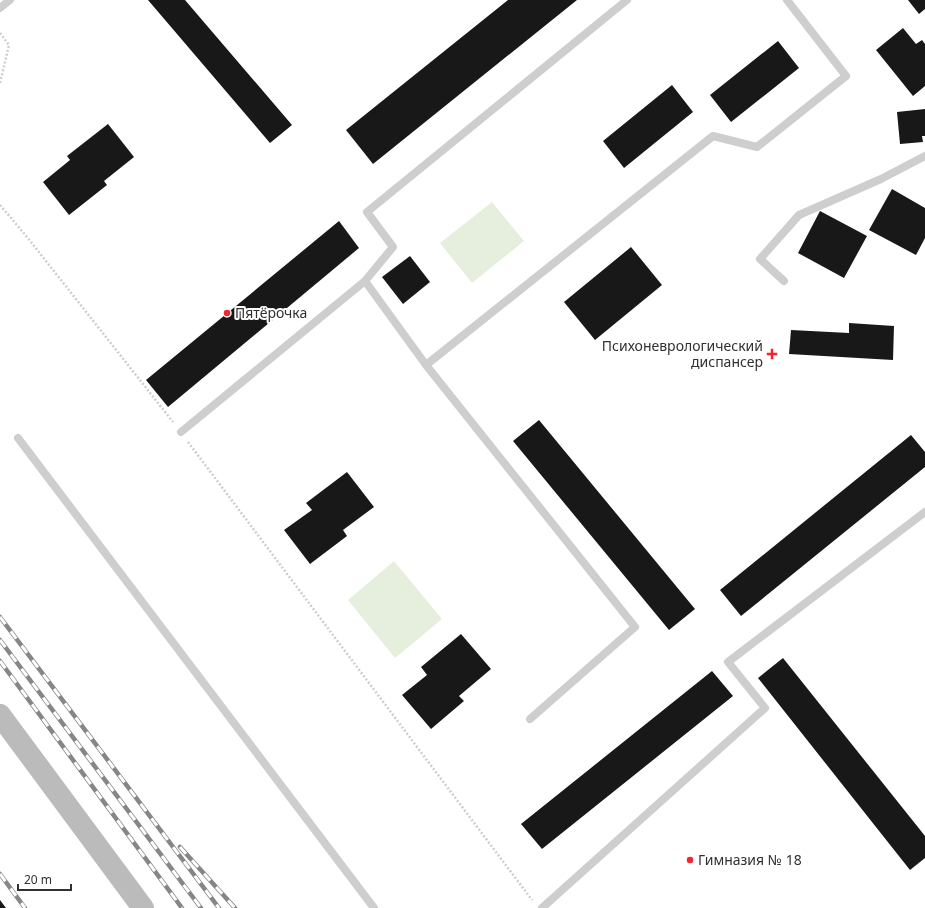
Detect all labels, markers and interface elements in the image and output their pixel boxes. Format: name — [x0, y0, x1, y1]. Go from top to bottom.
place label: Пятёрочка — [235, 303, 307, 322]
marker: Пятёрочка — [222, 308, 232, 318]
place label: Психоневрологический диспансер — [602, 336, 763, 371]
marker: Психоневрологический диспансер — [766, 348, 778, 360]
place label: Гимназия № 18 — [698, 850, 802, 869]
marker: Гимназия № 18 — [685, 855, 695, 865]
scale bar — [18, 866, 71, 892]
text: 20 m — [24, 871, 52, 888]

